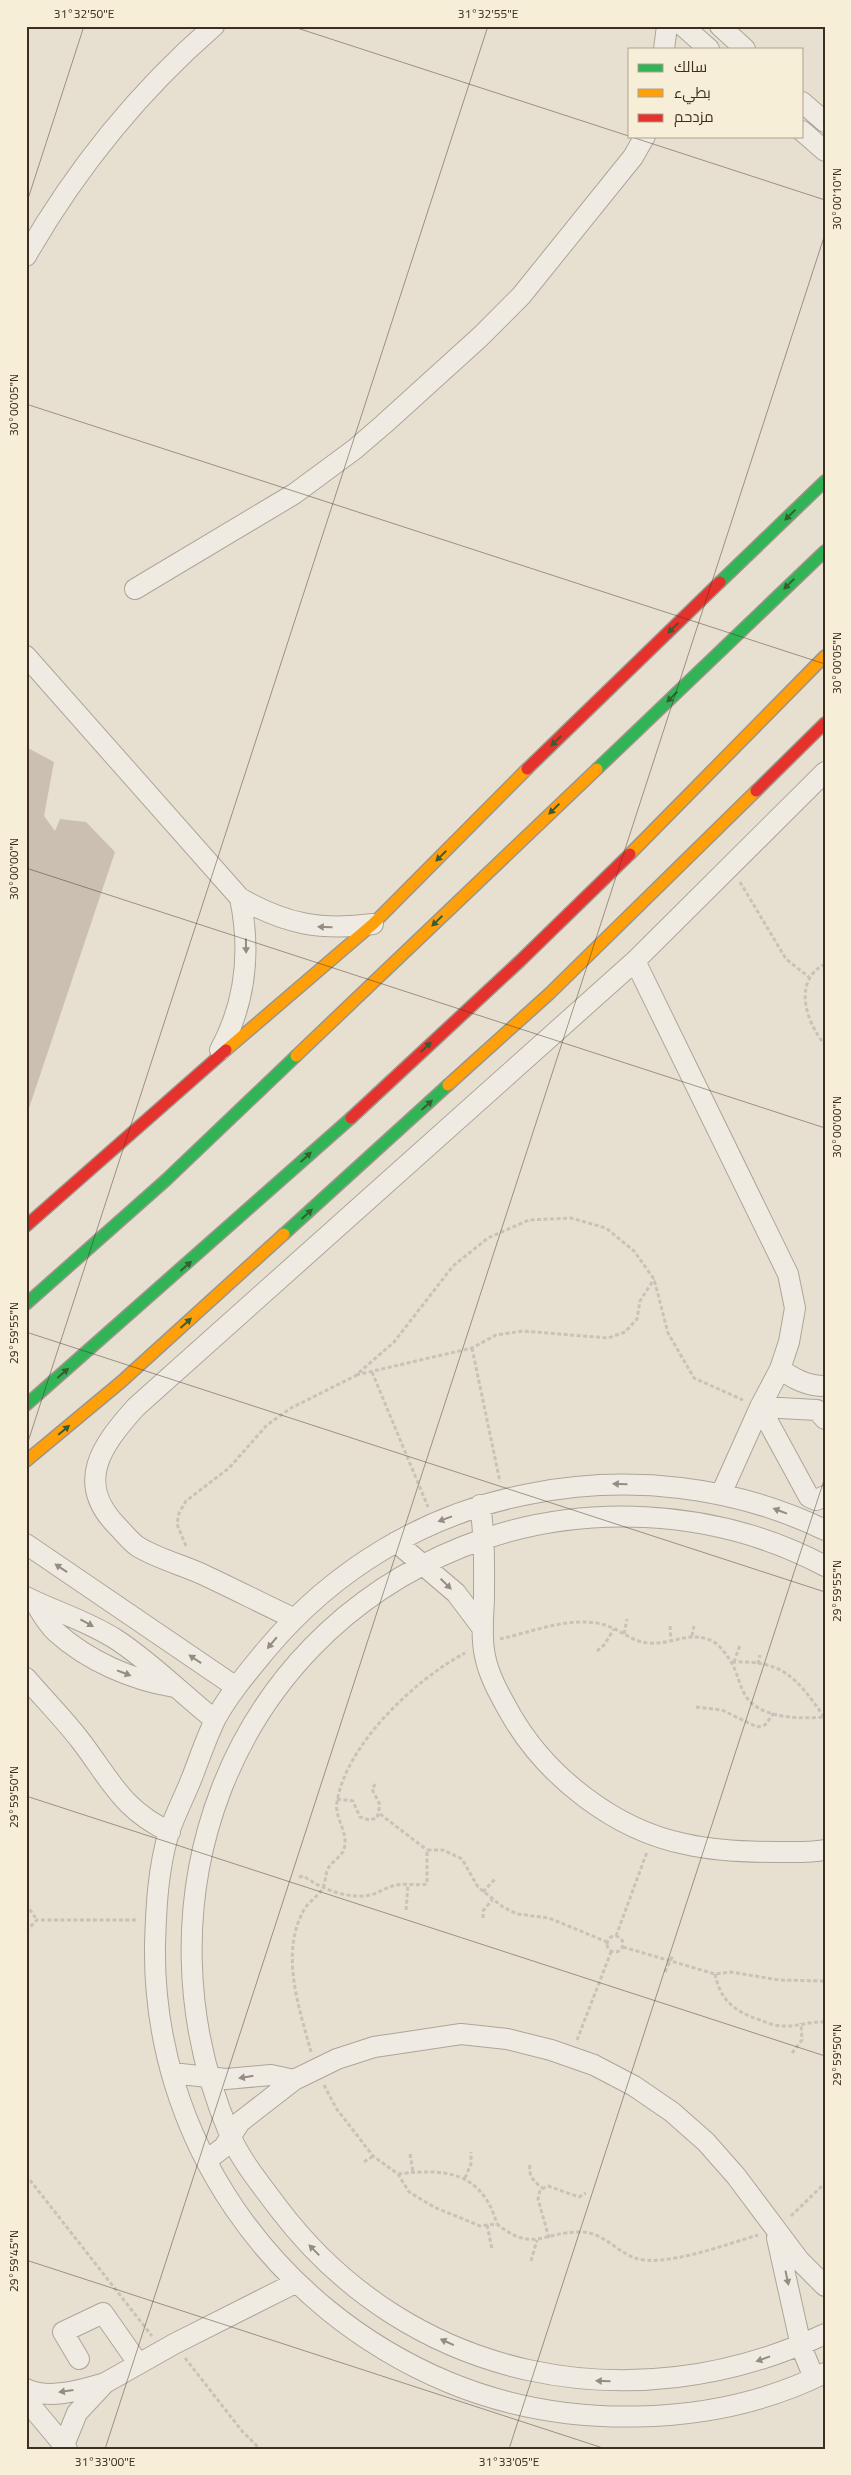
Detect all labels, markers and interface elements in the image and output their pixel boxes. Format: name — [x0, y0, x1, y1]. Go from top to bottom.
text: 31°32'50"E — [54, 2, 115, 25]
text: 31°32'55"E — [458, 2, 519, 25]
legend — [628, 48, 804, 138]
text: سالك — [674, 52, 707, 81]
text: بطيء — [674, 78, 711, 107]
text: مزدحم — [674, 102, 714, 131]
text: 30°00'10"N — [825, 168, 848, 230]
text: 30°00'05"N — [2, 374, 25, 436]
one-way arrow — [784, 509, 796, 521]
one-way arrow — [784, 578, 796, 590]
one-way arrow — [667, 622, 679, 634]
text: 30°00'05"N — [825, 632, 848, 694]
one-way arrow — [666, 691, 678, 703]
one-way arrow — [550, 735, 562, 747]
one-way arrow — [549, 803, 561, 815]
text: 30°00'00"N — [2, 838, 25, 900]
one-way arrow — [435, 849, 447, 861]
one-way arrow — [431, 915, 443, 927]
one-way arrow — [317, 923, 333, 931]
one-way arrow — [242, 938, 250, 954]
one-way arrow — [419, 1041, 431, 1053]
text: 30°00'00"N — [825, 1096, 848, 1158]
one-way arrow — [421, 1099, 433, 1111]
one-way arrow — [300, 1151, 312, 1163]
one-way arrow — [300, 1208, 312, 1220]
one-way arrow — [179, 1260, 191, 1272]
text: 29°59'55"N — [2, 1302, 25, 1364]
one-way arrow — [180, 1317, 192, 1329]
one-way arrow — [57, 1367, 69, 1379]
one-way arrow — [57, 1424, 70, 1435]
one-way arrow — [612, 1480, 628, 1488]
one-way arrow — [773, 1507, 787, 1515]
one-way arrow — [437, 1515, 452, 1523]
text: 29°59'55"N — [825, 1560, 848, 1622]
one-way arrow — [54, 1563, 68, 1573]
one-way arrow — [440, 1578, 452, 1590]
one-way arrow — [80, 1619, 94, 1627]
one-way arrow — [267, 1636, 278, 1649]
one-way arrow — [189, 1655, 202, 1664]
one-way arrow — [117, 1670, 131, 1678]
text: 29°59'50"N — [2, 1766, 25, 1828]
text: 29°59'50"N — [825, 2024, 848, 2086]
one-way arrow — [238, 2074, 254, 2082]
text: 29°59'45"N — [2, 2230, 25, 2292]
one-way arrow — [309, 2244, 321, 2256]
one-way arrow — [783, 2271, 791, 2286]
one-way arrow — [440, 2338, 454, 2346]
one-way arrow — [756, 2356, 771, 2363]
one-way arrow — [595, 2376, 611, 2384]
one-way arrow — [57, 2388, 73, 2396]
text: 31°33'00"E — [75, 2450, 136, 2473]
text: 31°33'05"E — [479, 2450, 540, 2473]

